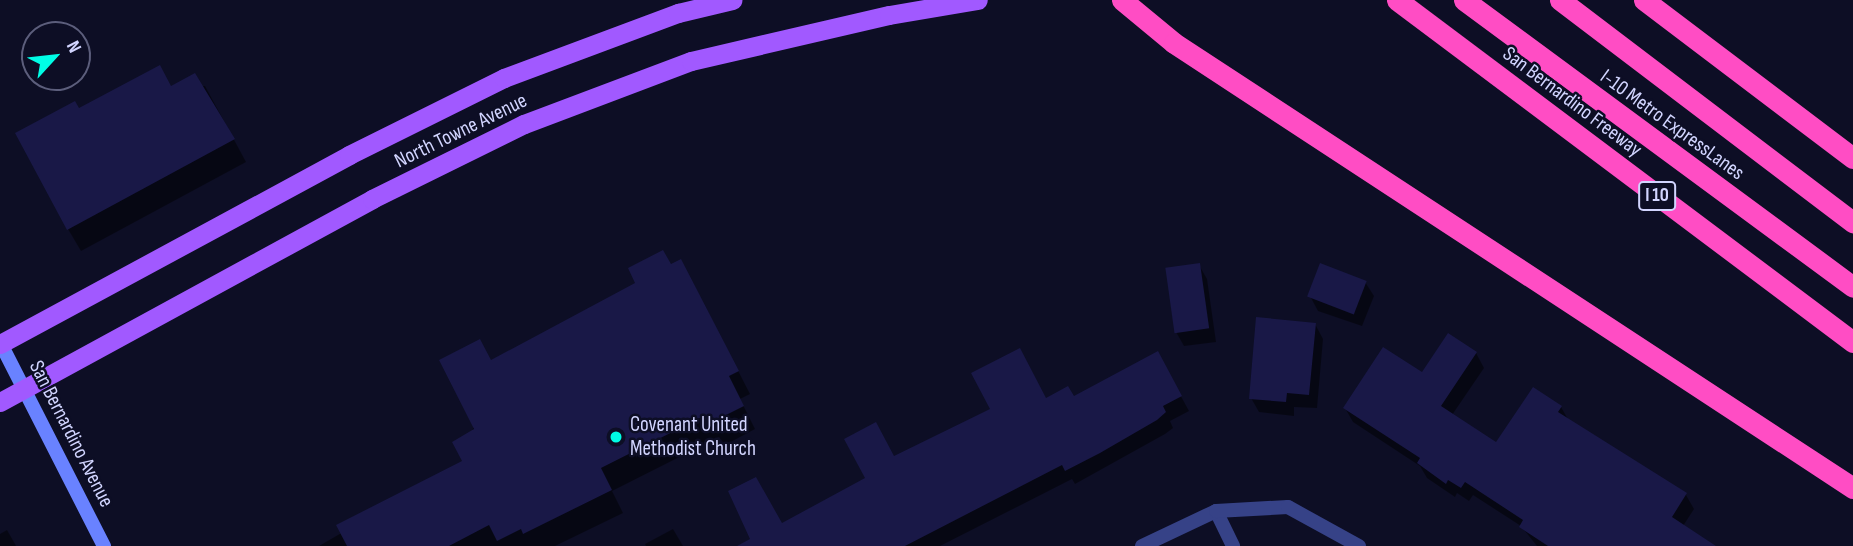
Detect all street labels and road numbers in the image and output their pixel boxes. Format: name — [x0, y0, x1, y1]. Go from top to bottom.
street label: San Bernardino Freeway — [1497, 41, 1647, 163]
street label: I-10 Metro ExpressLanes — [1595, 64, 1749, 186]
street label: North Towne Avenue — [391, 88, 531, 174]
road number: I 10 — [1638, 180, 1676, 212]
street label: San Bernardino Avenue — [23, 357, 119, 511]

